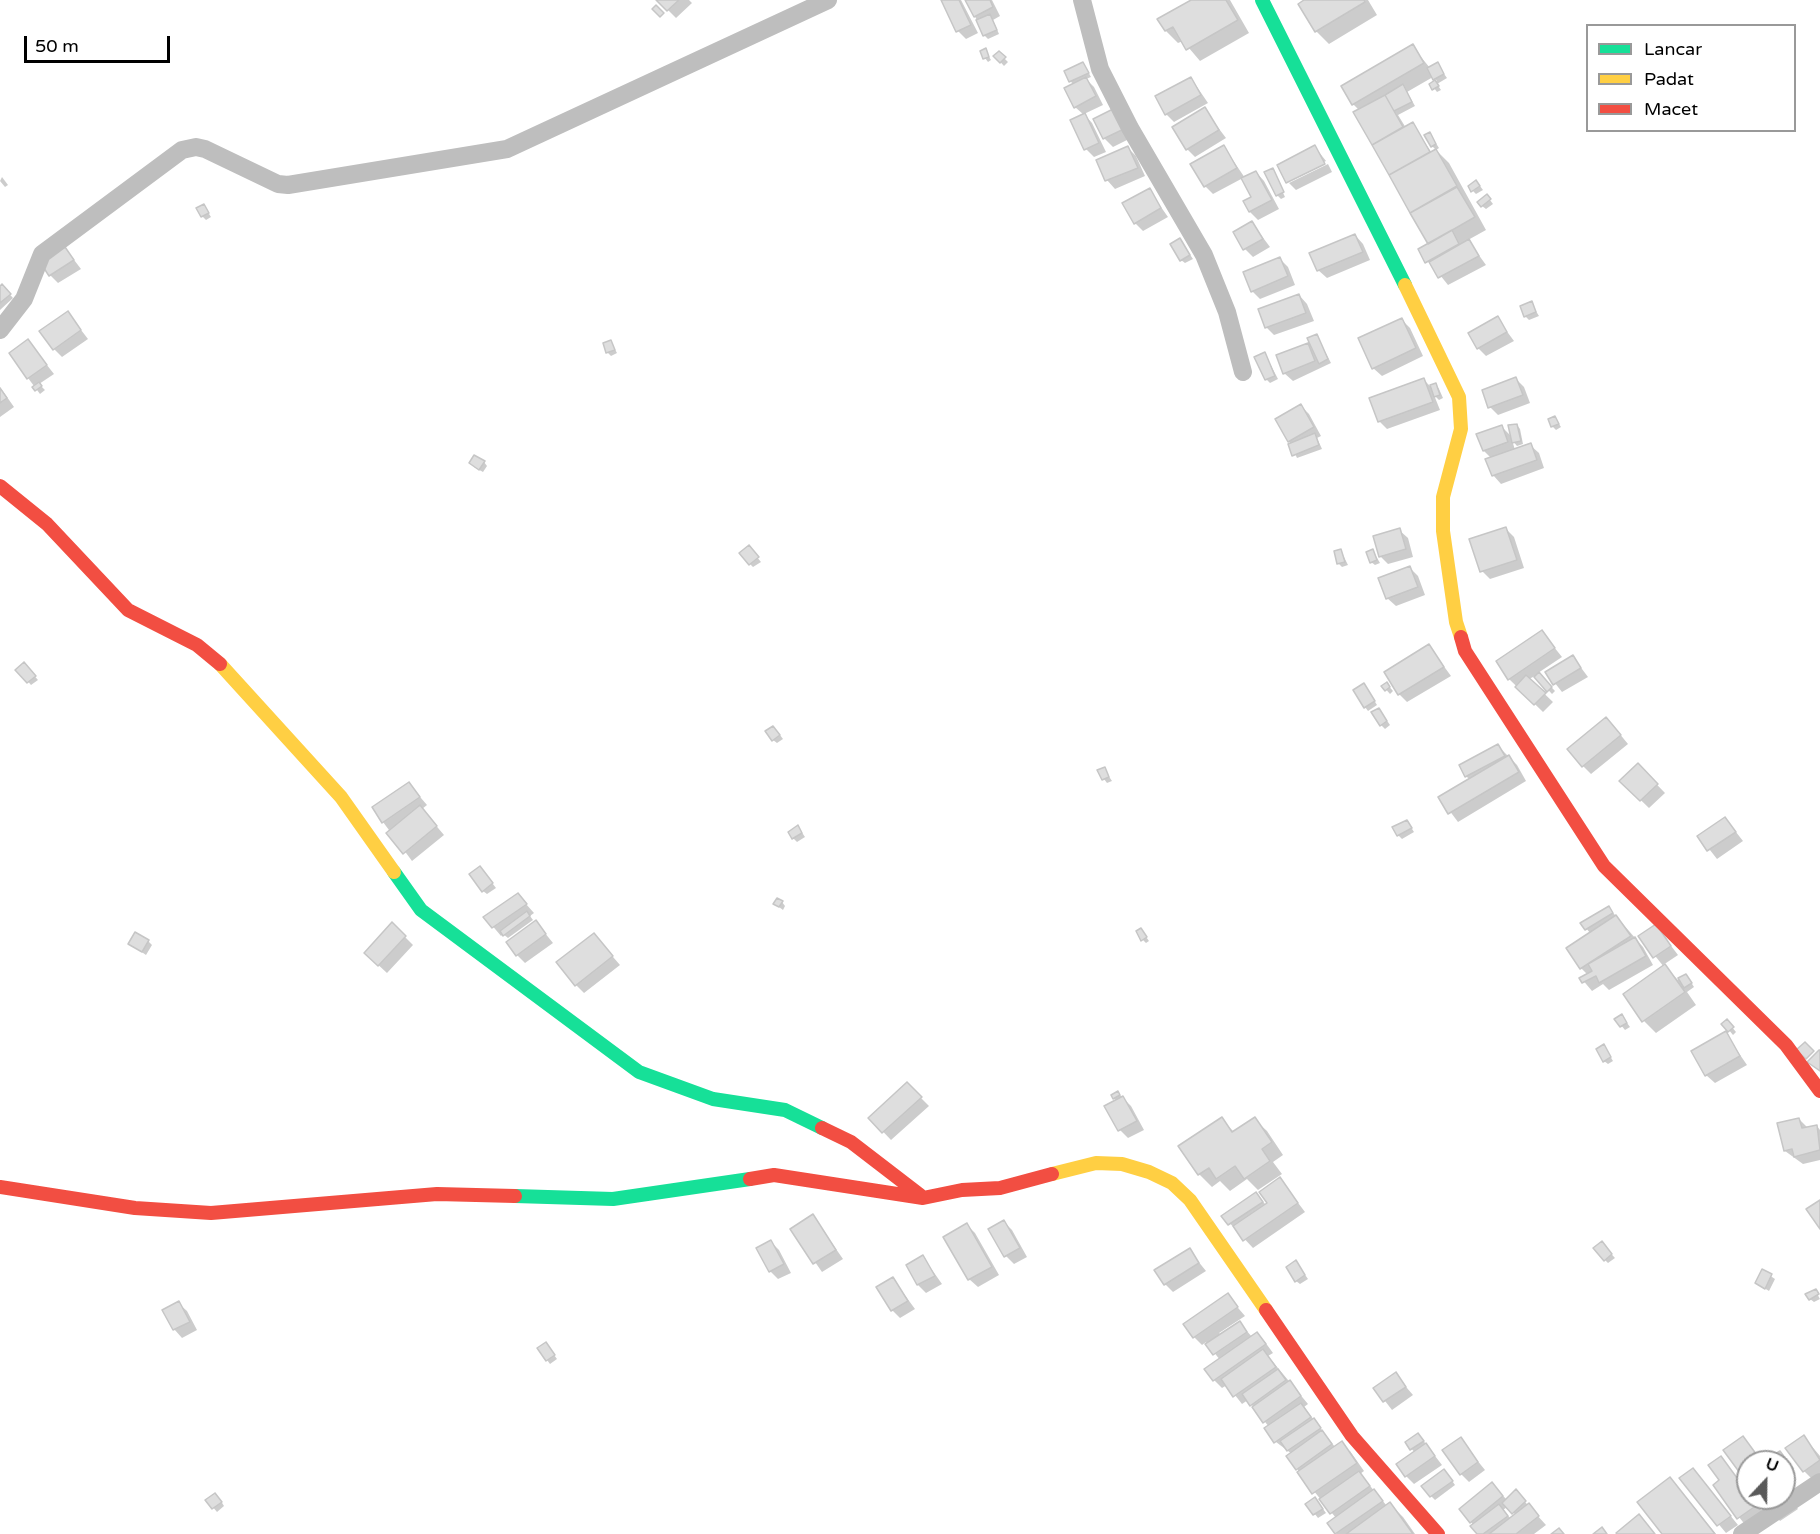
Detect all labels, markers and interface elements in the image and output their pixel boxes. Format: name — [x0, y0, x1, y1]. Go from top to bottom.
scale bar — [27, 24, 172, 62]
legend — [1586, 24, 1796, 132]
text: 50 m — [35, 35, 79, 57]
text: Lancar — [1644, 38, 1702, 60]
text: Padat — [1644, 68, 1694, 90]
text: Macet — [1644, 98, 1698, 120]
north arrow — [1736, 1450, 1796, 1510]
text: U — [1763, 1454, 1781, 1477]

